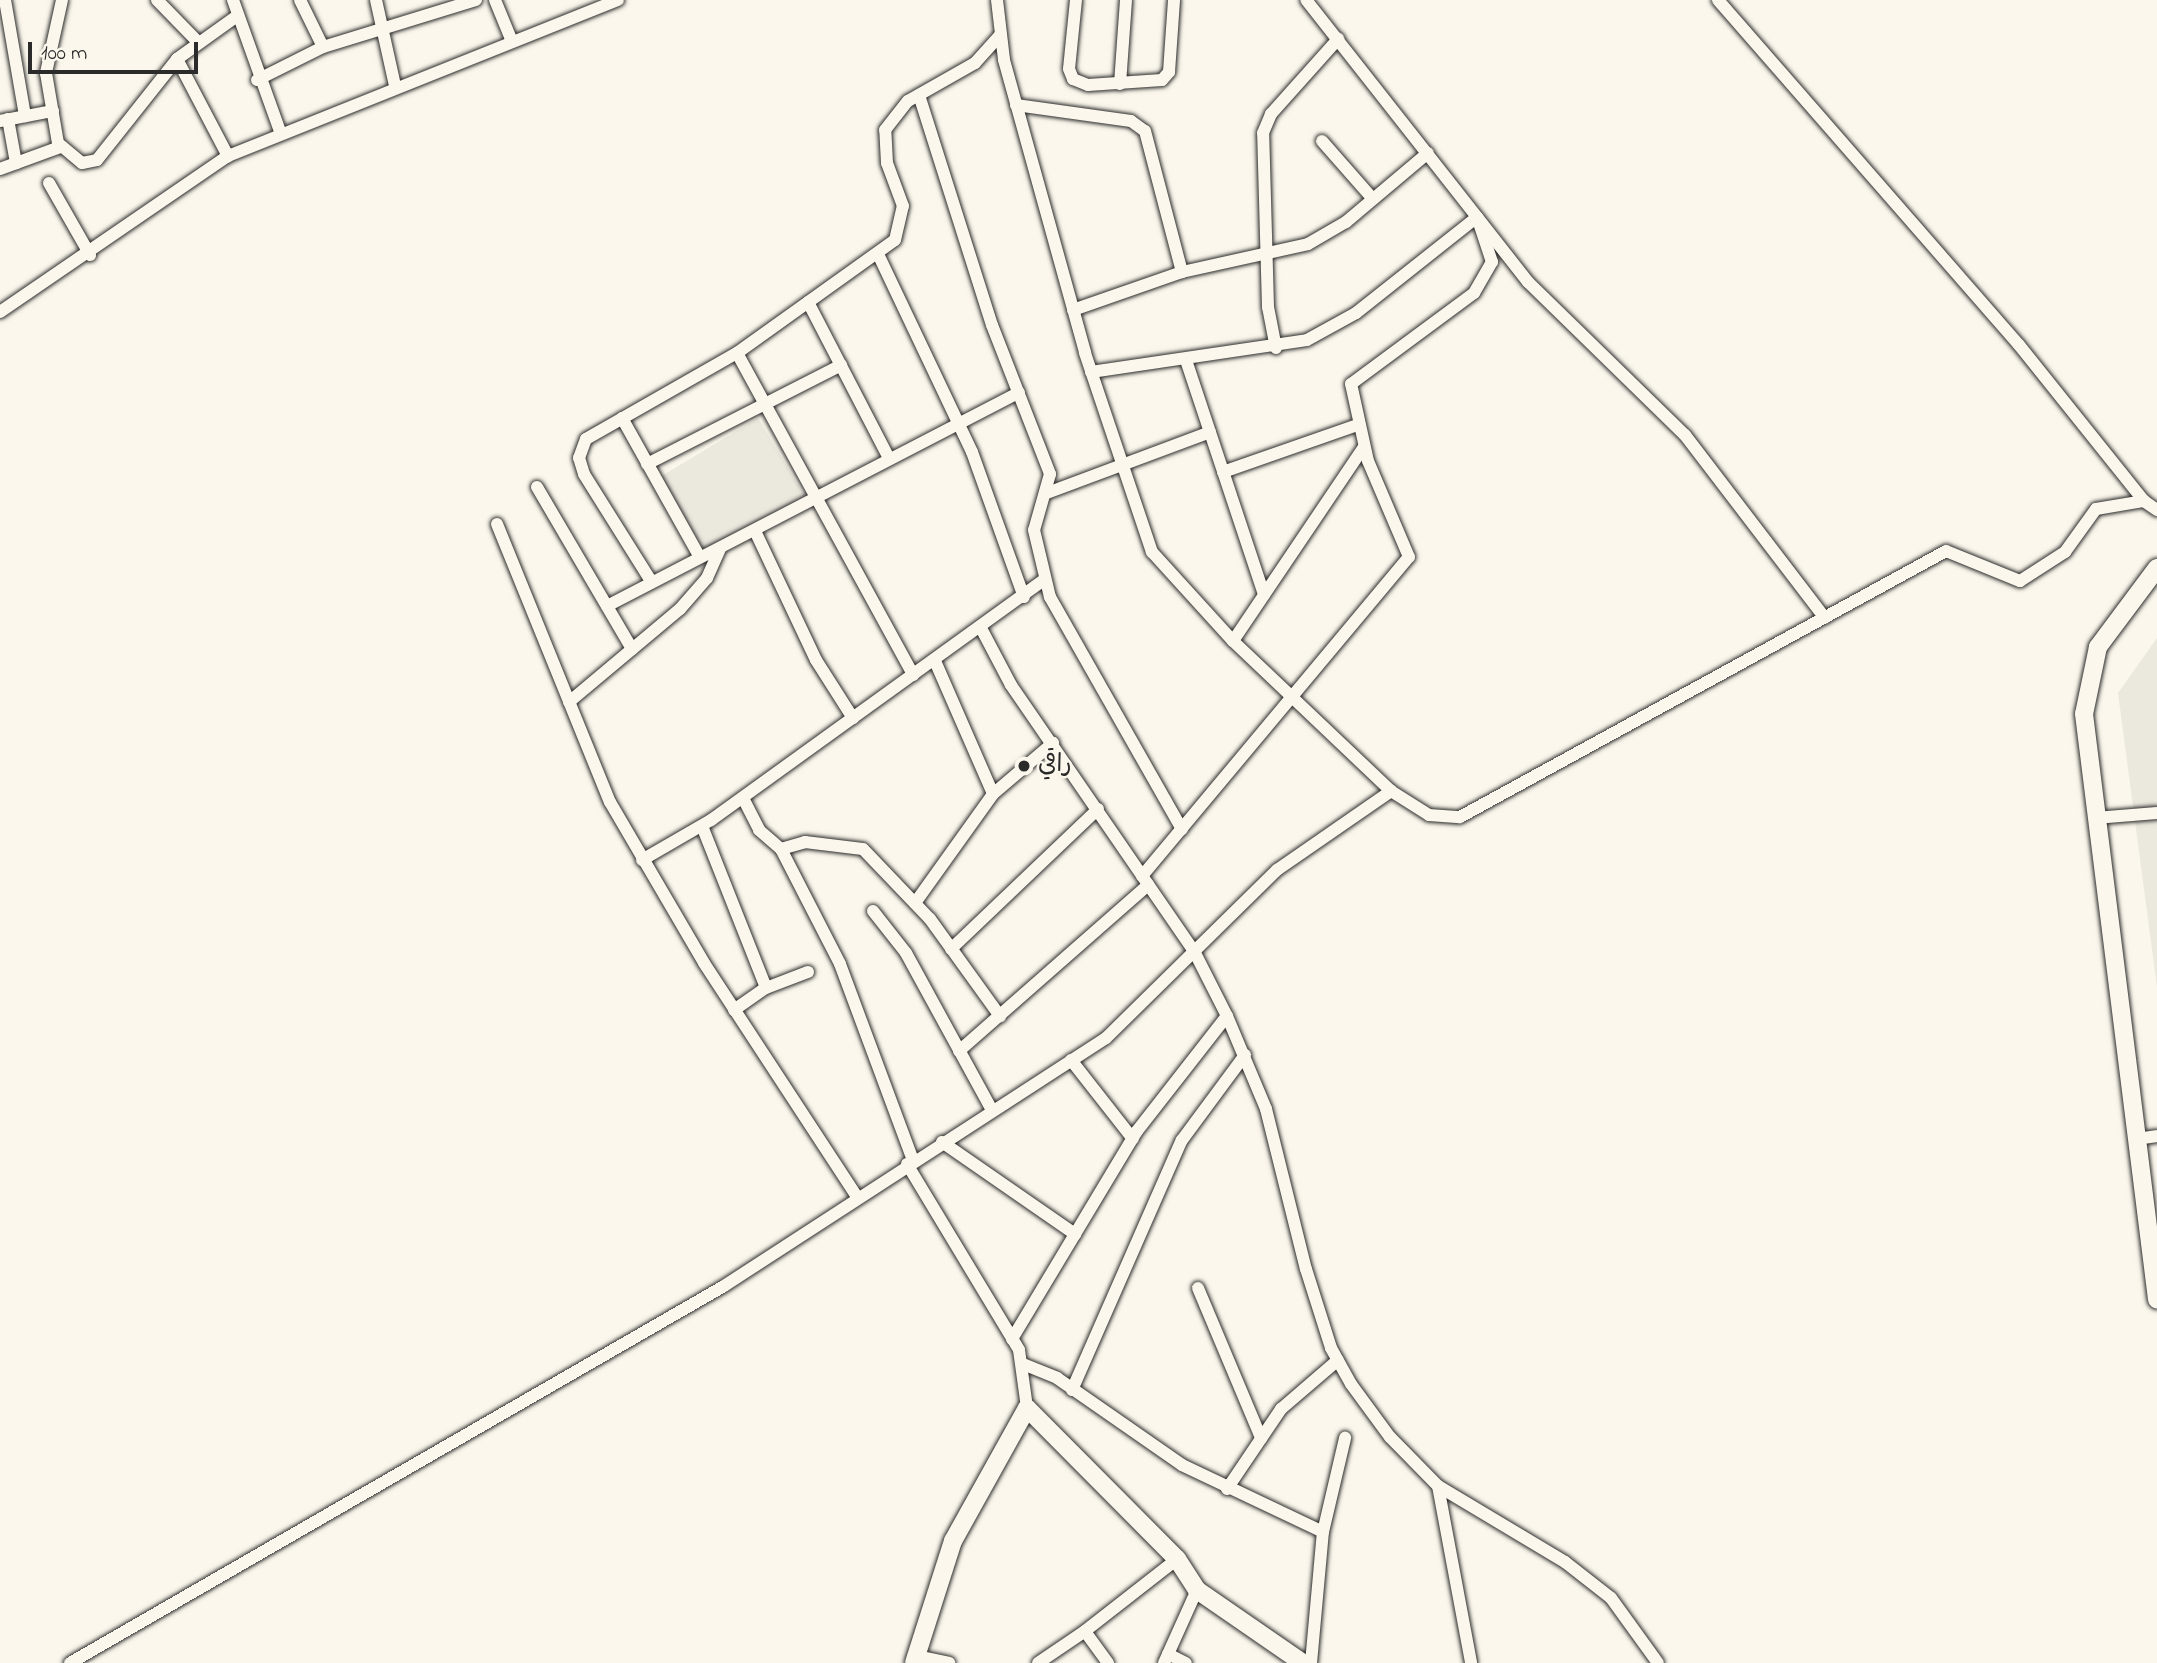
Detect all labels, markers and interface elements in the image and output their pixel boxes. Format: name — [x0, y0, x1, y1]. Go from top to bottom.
scale bar — [32, 28, 201, 72]
text: 100 m — [41, 39, 87, 69]
place label: راقي — [1038, 752, 1072, 780]
marker: راقي — [1016, 758, 1032, 774]

